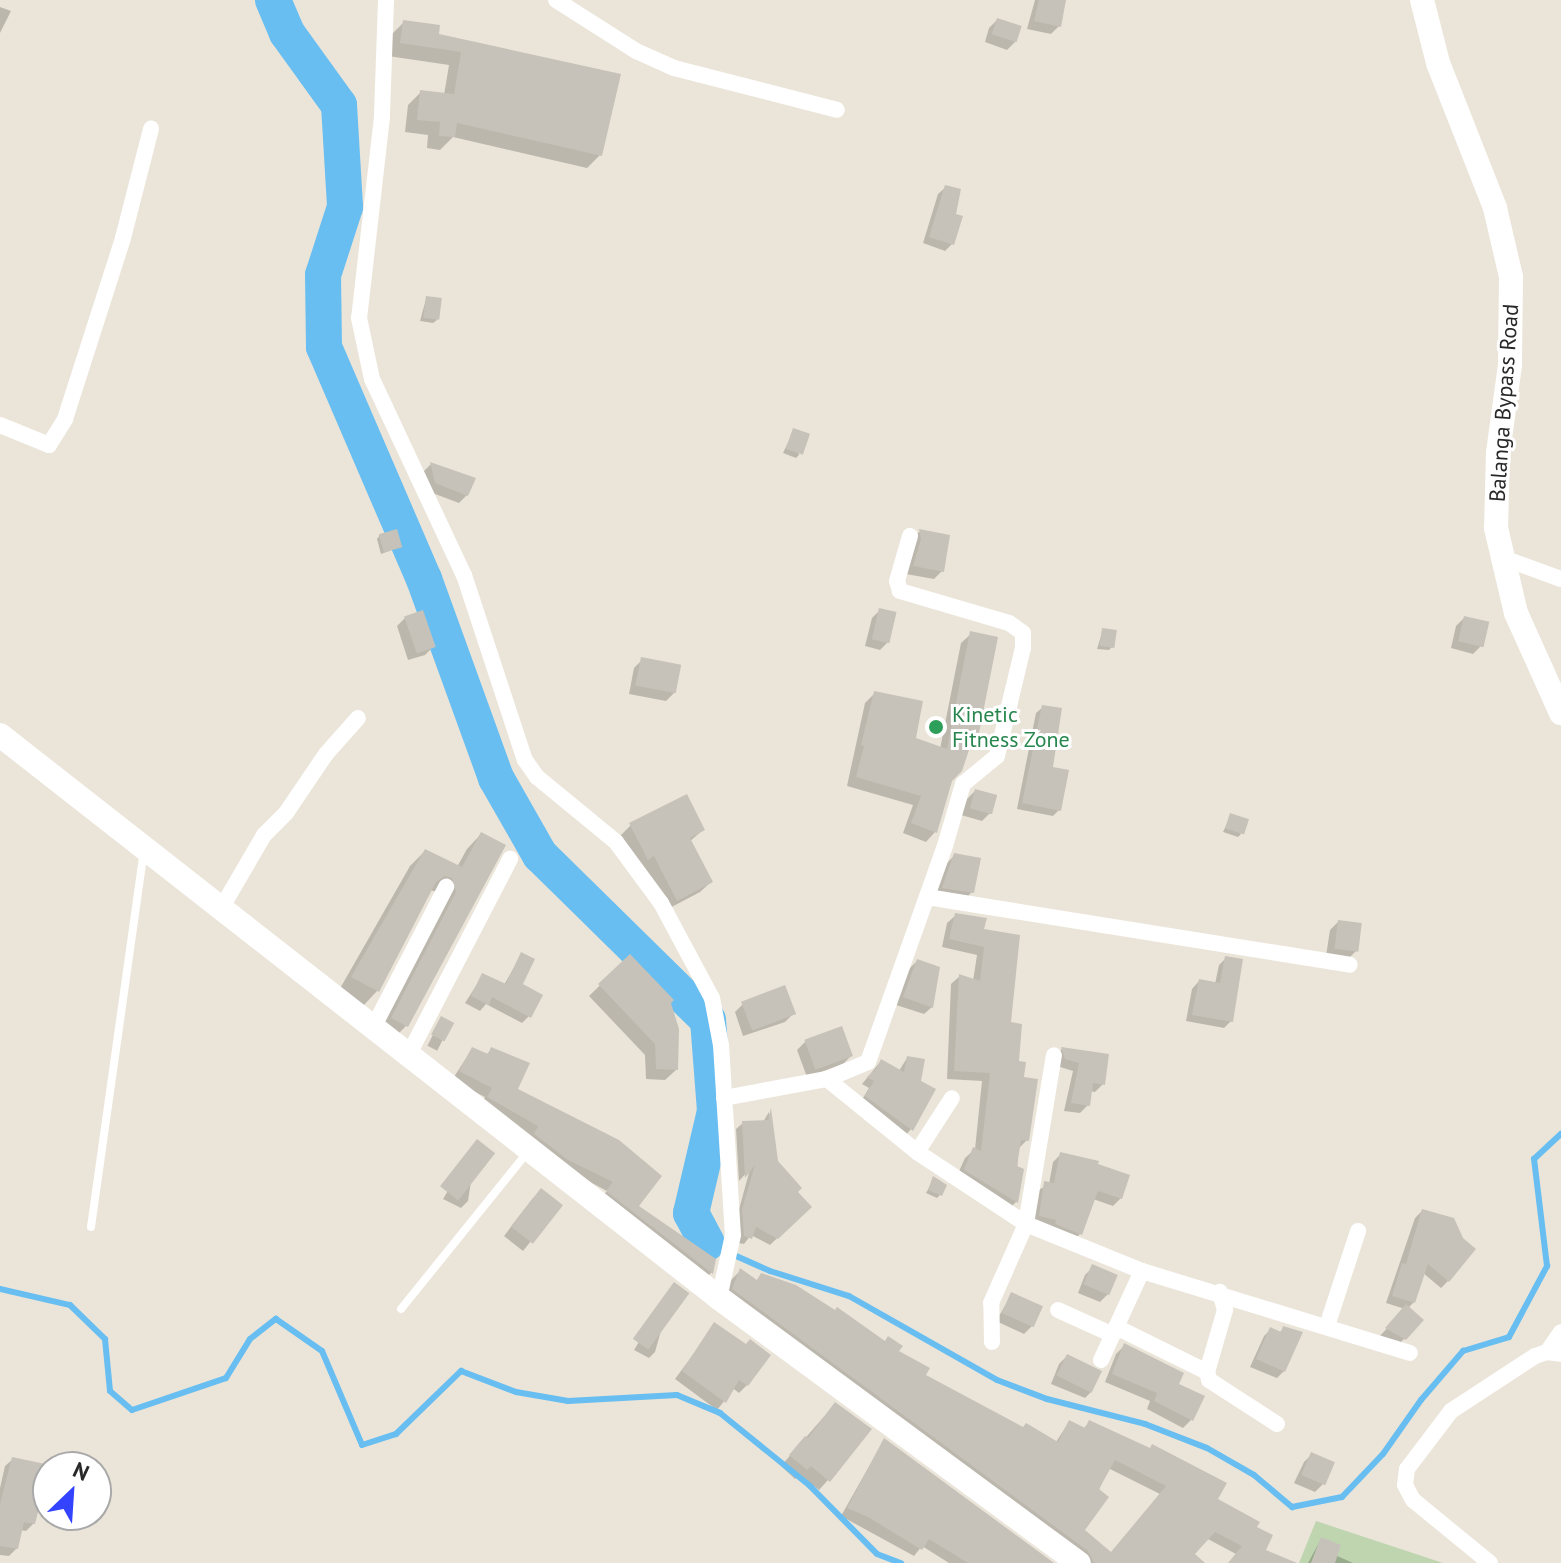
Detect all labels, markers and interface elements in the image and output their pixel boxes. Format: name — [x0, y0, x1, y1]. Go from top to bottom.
street label: Balanga Bypass Road — [1484, 303, 1524, 503]
place label: Kinetic Fitness Zone — [952, 701, 1070, 752]
marker: Kinetic Fitness Zone — [927, 718, 945, 736]
north arrow — [32, 1451, 112, 1531]
text: N — [69, 1455, 94, 1487]

